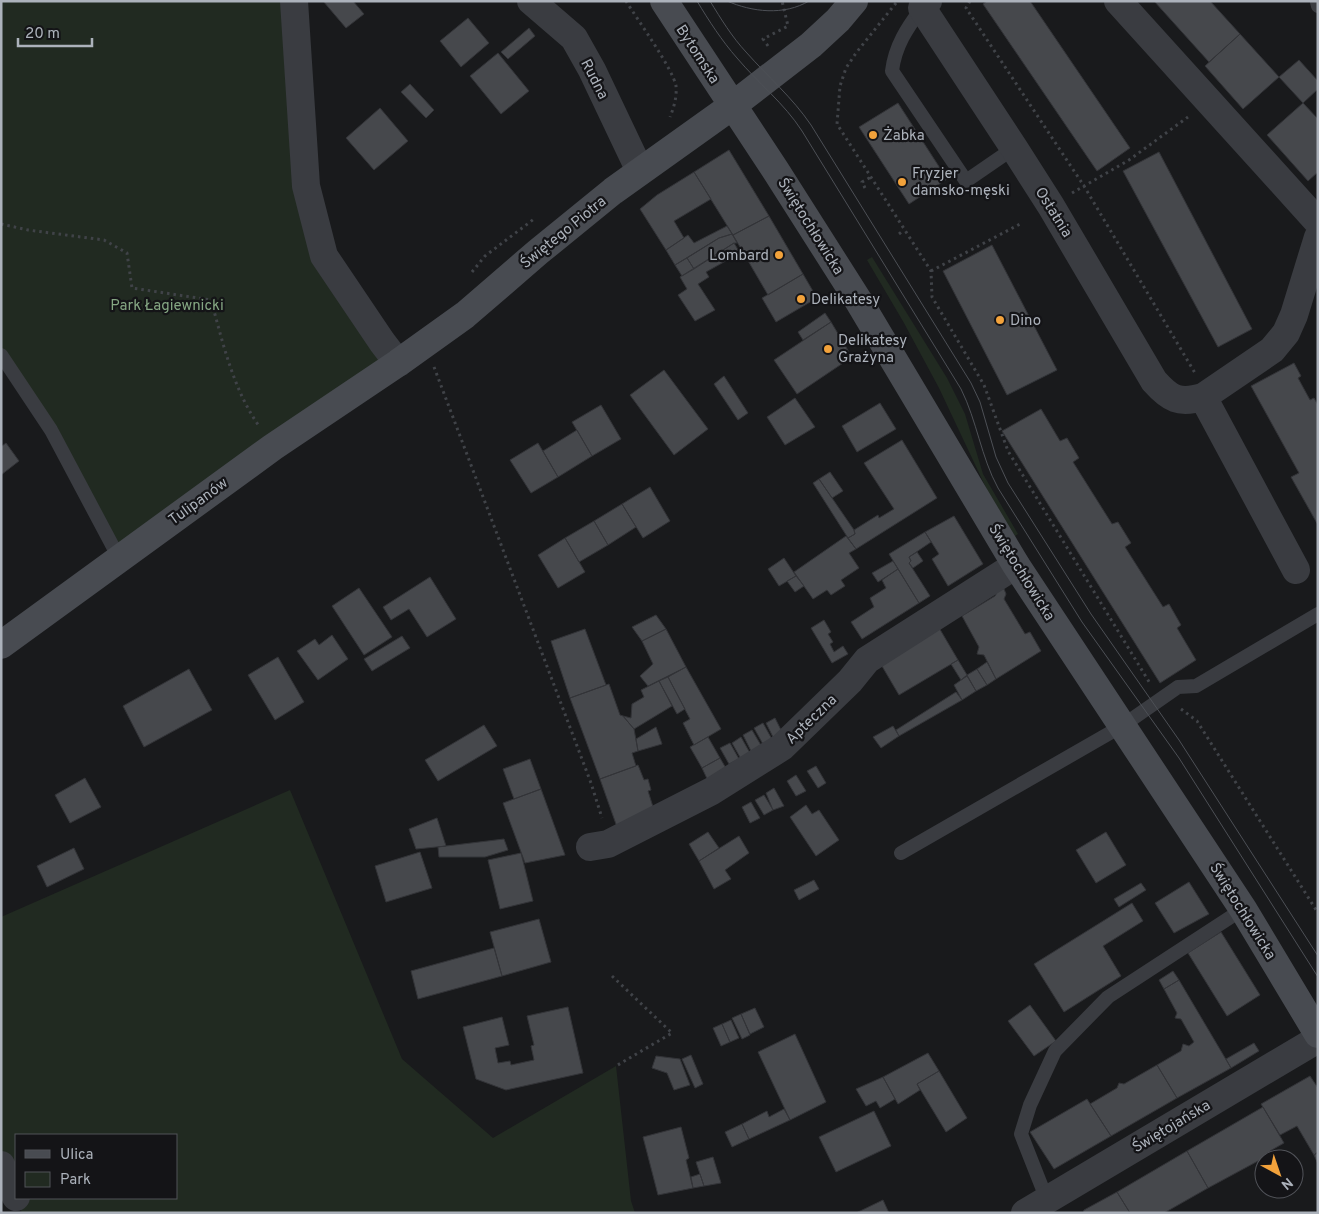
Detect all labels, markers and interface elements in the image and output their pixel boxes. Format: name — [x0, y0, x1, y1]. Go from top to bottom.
scale bar — [18, 15, 91, 47]
street label: Bytomska — [671, 22, 723, 88]
text: 20 m — [25, 25, 60, 44]
street label: Rudna — [575, 56, 612, 103]
place label: Żabka — [883, 126, 925, 146]
marker: Żabka — [867, 129, 879, 141]
place label: Fryzjer damsko-męski — [912, 165, 1010, 201]
street label: Świętochłowicka — [772, 174, 849, 279]
marker: Fryzjer damsko-męski — [896, 176, 908, 188]
street label: Ostatnia — [1030, 184, 1076, 242]
street label: Świętego Piotra — [516, 191, 611, 274]
place label: Lombard — [709, 247, 769, 266]
marker: Lombard — [773, 249, 785, 261]
place label: Delikatesy — [811, 291, 880, 310]
marker: Delikatesy — [795, 293, 807, 305]
park label: Park Łagiewnicki — [110, 297, 224, 316]
place label: Dino — [1010, 312, 1041, 331]
marker: Dino — [994, 314, 1006, 326]
place label: Delikatesy Grażyna — [838, 332, 907, 368]
marker: Delikatesy Grażyna — [822, 343, 834, 355]
street label: Tulipanów — [165, 474, 233, 530]
street label: Świętochłowicka — [983, 520, 1060, 625]
street label: Apteczna — [783, 691, 842, 749]
street label: Świętochłowicka — [1204, 859, 1281, 964]
street label: Świętojańska — [1128, 1095, 1214, 1158]
legend — [15, 1134, 178, 1199]
text: Ulica — [60, 1146, 93, 1165]
north arrow — [1254, 1149, 1304, 1199]
text: Park — [60, 1171, 91, 1190]
text: N — [1277, 1173, 1296, 1193]

